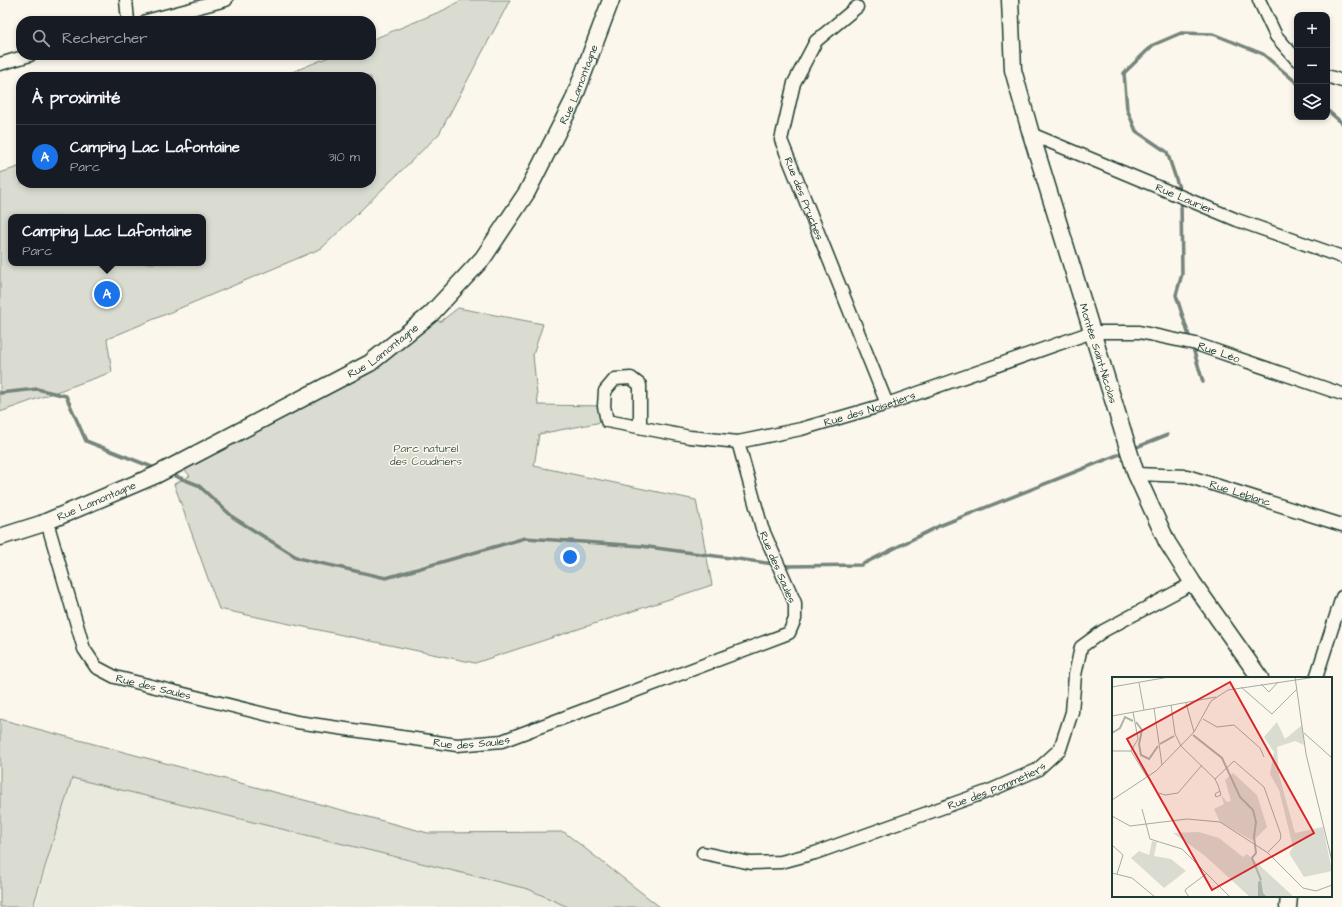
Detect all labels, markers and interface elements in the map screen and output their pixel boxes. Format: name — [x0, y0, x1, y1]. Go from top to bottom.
map controls — [1294, 12, 1330, 120]
button: + — [1294, 12, 1330, 48]
search box — [16, 16, 376, 60]
icon: search — [30, 27, 52, 49]
text: Rechercher — [62, 28, 147, 49]
street label: Rue Lamontagne — [556, 43, 602, 127]
button: − — [1294, 48, 1330, 84]
button: layers — [1294, 84, 1330, 120]
text: À proximité — [32, 86, 121, 110]
text: Camping Lac Lafontaine — [70, 137, 240, 158]
text: A — [41, 148, 49, 166]
text: 310 m — [328, 148, 360, 166]
street label: Rue des Pruches — [781, 155, 827, 243]
text: Parc — [70, 158, 100, 176]
street label: Rue Laurier — [1153, 180, 1217, 218]
popup — [8, 214, 206, 266]
text: Camping Lac Lafontaine — [22, 221, 192, 242]
text: Parc — [22, 242, 52, 260]
pin: A — [94, 279, 120, 309]
street label: Montée Saint-Nicolas — [1076, 302, 1121, 406]
street label: Rue Lamontagne — [345, 320, 422, 382]
street label: Rue Léo — [1196, 338, 1243, 367]
street label: Rue des Noisetiers — [822, 387, 918, 430]
park label: Parc naturel des Coudriers — [390, 441, 462, 469]
street label: Rue Lamontagne — [55, 477, 138, 524]
street label: Rue Leblanc — [1208, 477, 1273, 510]
street label: Rue des Saules — [756, 529, 800, 606]
your location — [560, 547, 580, 567]
street label: Rue des Saules — [114, 670, 193, 704]
inset map — [1112, 677, 1332, 897]
street label: Rue des Saules — [432, 732, 512, 753]
street label: Rue des Pommetiers — [946, 758, 1050, 813]

